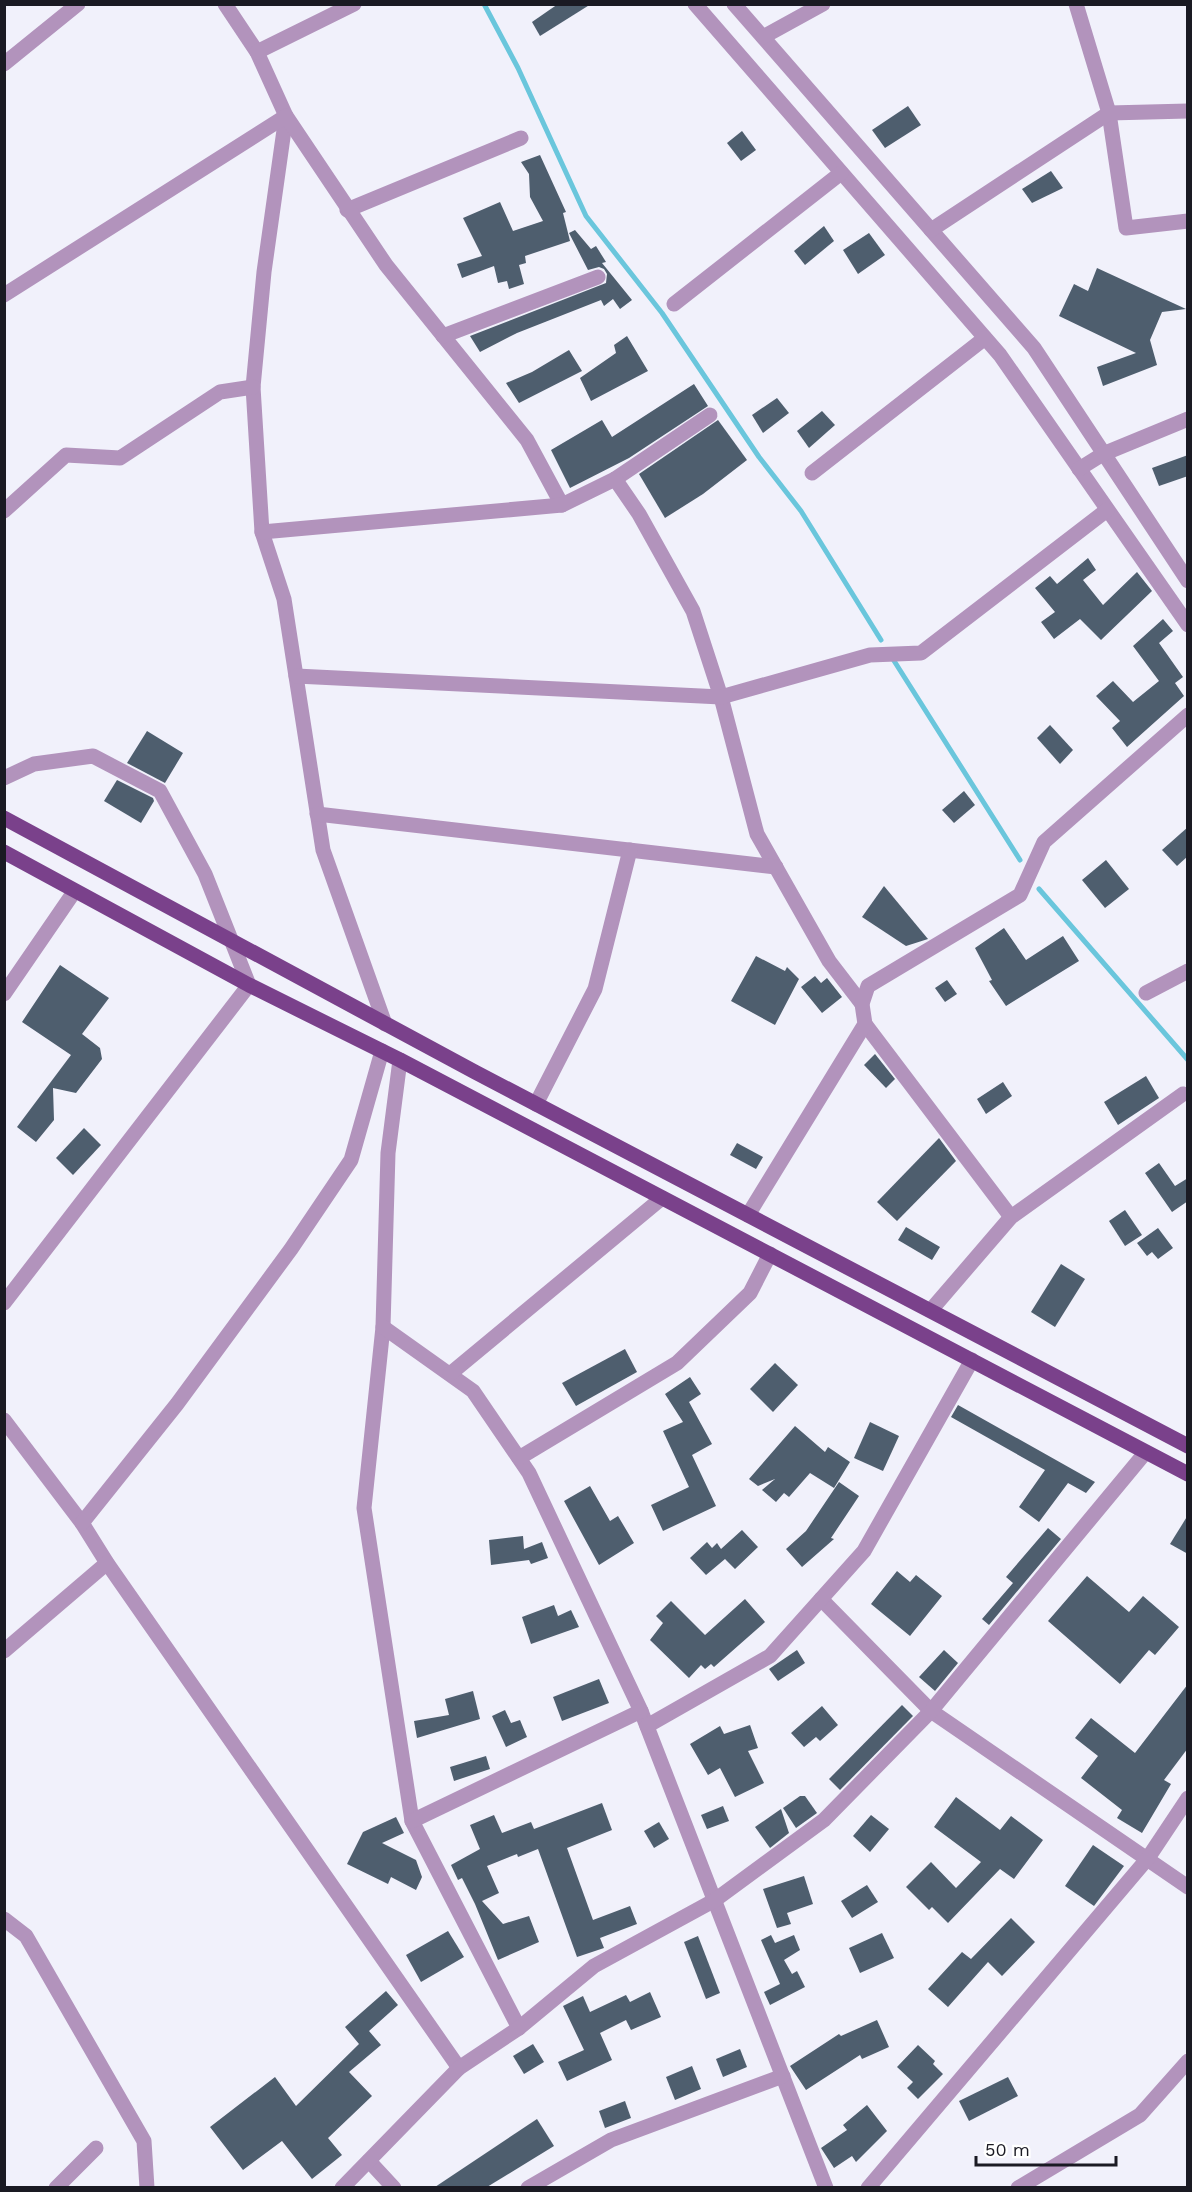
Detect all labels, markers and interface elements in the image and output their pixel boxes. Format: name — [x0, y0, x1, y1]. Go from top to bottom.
scale bar — [976, 2129, 1116, 2167]
text: 50 m — [985, 2139, 1030, 2160]

